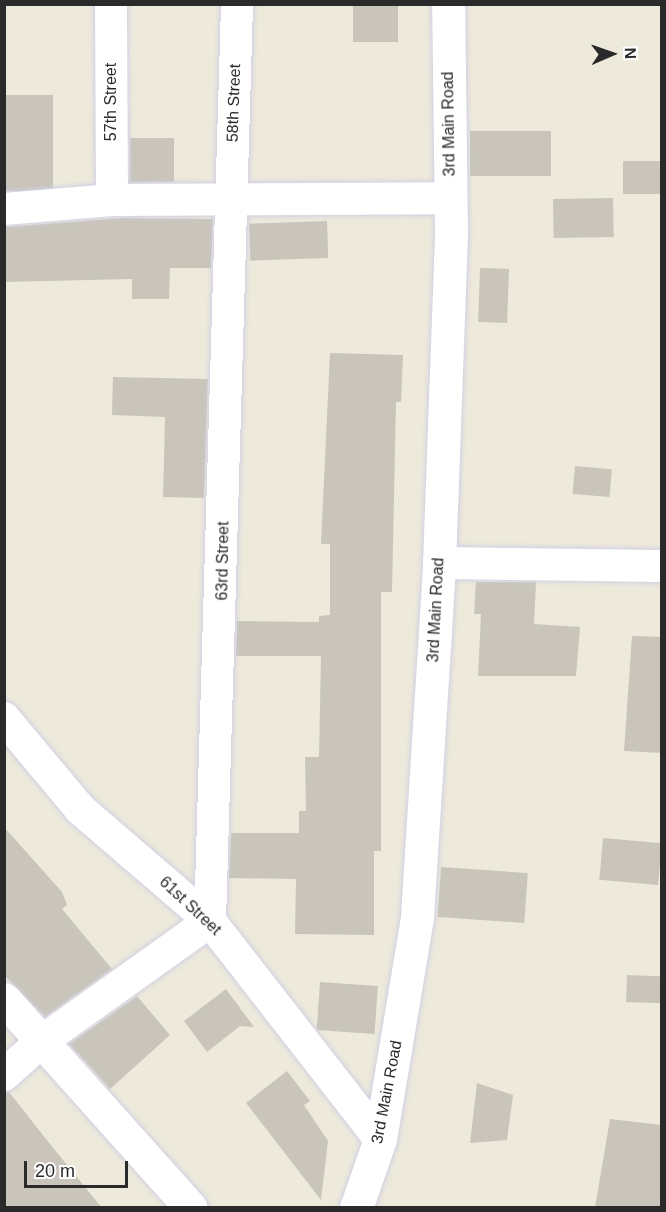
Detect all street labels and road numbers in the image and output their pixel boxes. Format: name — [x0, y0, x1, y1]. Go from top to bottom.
street label: 57th Street — [101, 63, 121, 141]
street label: 58th Street — [223, 64, 245, 142]
street label: 3rd Main Road — [438, 71, 460, 177]
street label: 63rd Street — [213, 521, 233, 601]
street label: 3rd Main Road — [424, 557, 448, 663]
street label: 61st Street — [155, 873, 225, 939]
street label: 3rd Main Road — [368, 1039, 406, 1145]

